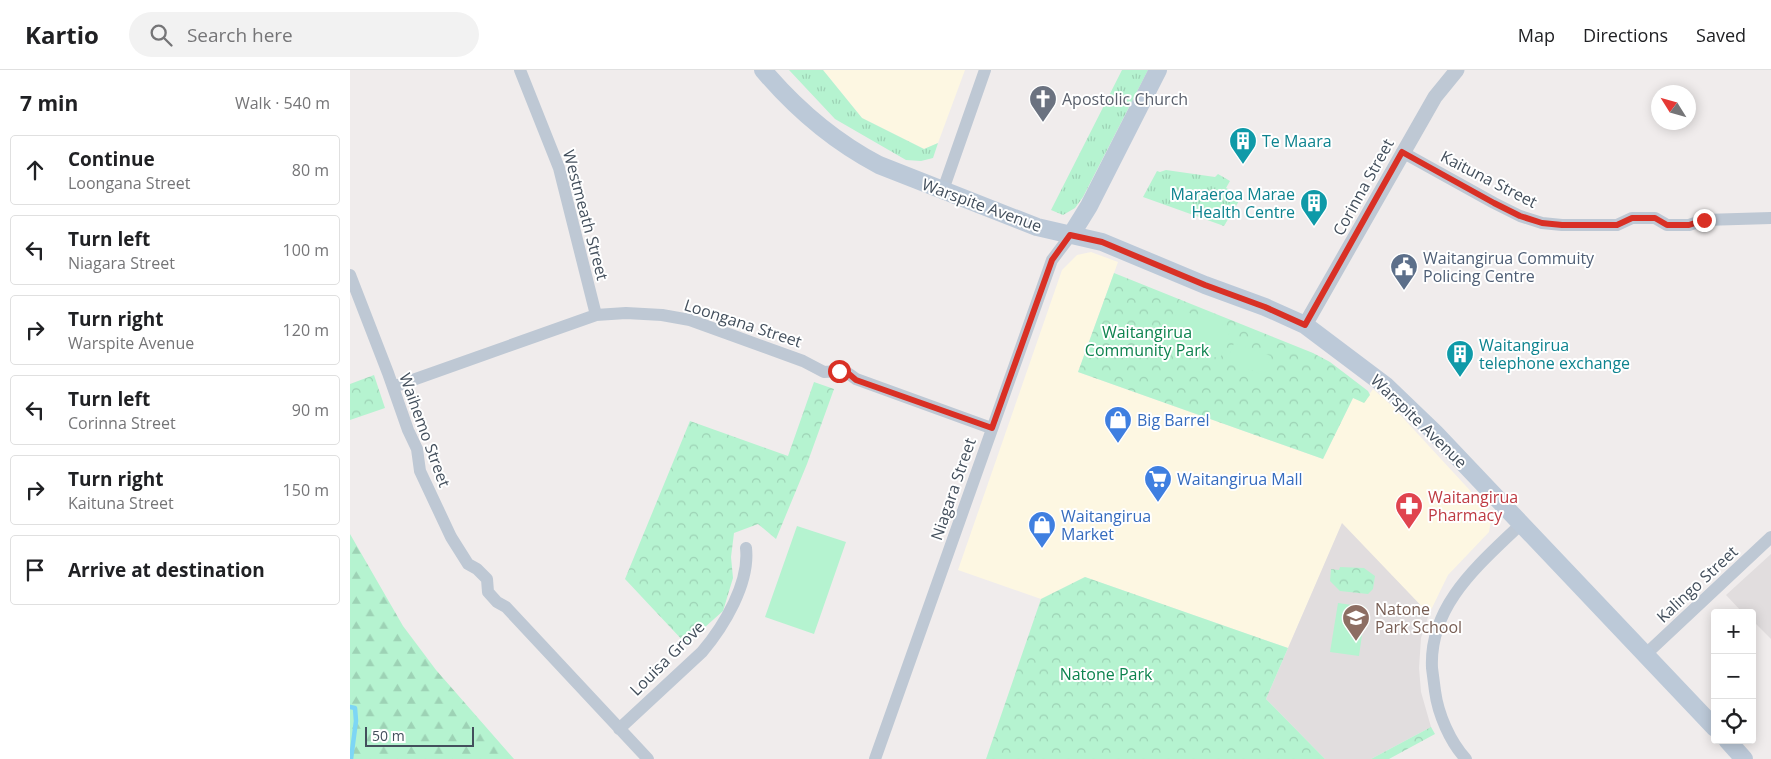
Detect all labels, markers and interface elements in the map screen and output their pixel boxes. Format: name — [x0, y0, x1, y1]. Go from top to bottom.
search box — [129, 12, 479, 57]
text: Kartio — [25, 18, 99, 51]
icon: search — [147, 21, 175, 49]
text: Search here — [187, 22, 293, 48]
text: Map — [1518, 23, 1555, 47]
text: Directions — [1583, 23, 1668, 47]
text: Saved — [1696, 23, 1746, 47]
church icon: Apostolic Church — [1028, 84, 1058, 123]
north arrow — [1651, 85, 1696, 130]
place label: Apostolic Church — [1062, 88, 1188, 110]
text: 7 min — [20, 89, 78, 117]
text: Walk · 540 m — [235, 92, 330, 114]
building icon: Te Maara — [1228, 126, 1258, 165]
place label: Te Maara — [1262, 130, 1332, 152]
street label: Corinna Street — [1327, 134, 1399, 239]
street label: Kaituna Street — [1437, 145, 1541, 213]
text: Continue — [68, 146, 155, 172]
street label: Westmeath Street — [558, 147, 614, 283]
icon: ahead — [21, 156, 49, 184]
text: 80 m — [292, 159, 329, 181]
text: Loongana Street — [68, 172, 191, 194]
street label: Warspite Avenue — [919, 173, 1045, 237]
place label: Maraeroa Marae Health Centre — [1170, 183, 1295, 223]
building icon: Maraeroa Marae Health Centre — [1299, 188, 1329, 227]
route end — [1693, 209, 1716, 232]
text: Turn left — [68, 226, 150, 252]
icon: left — [21, 236, 49, 264]
text: 100 m — [283, 239, 329, 261]
place label: Waitangirua Commuity Policing Centre — [1423, 247, 1595, 287]
text: Niagara Street — [68, 252, 175, 274]
public building icon: Waitangirua Commuity Policing Centre — [1389, 252, 1419, 291]
street label: Loongana Street — [681, 294, 805, 352]
text: Turn right — [68, 306, 163, 332]
icon: right — [21, 316, 49, 344]
text: 120 m — [283, 319, 329, 341]
park label: Waitangirua Community Park — [1085, 321, 1210, 361]
text: Warspite Avenue — [68, 332, 194, 354]
place label: Waitangirua telephone exchange — [1479, 334, 1630, 374]
building icon: Waitangirua telephone exchange — [1445, 339, 1475, 378]
route start — [828, 360, 851, 383]
street label: Warspite Avenue — [1366, 369, 1472, 473]
street label: Waihemo Street — [394, 370, 456, 490]
text: Turn left — [68, 386, 150, 412]
icon: left — [21, 396, 49, 424]
text: 90 m — [292, 399, 329, 421]
shop icon: Big Barrel — [1103, 405, 1133, 444]
place label: Big Barrel — [1137, 409, 1210, 431]
text: Corinna Street — [68, 412, 176, 434]
street label: Niagara Street — [925, 435, 981, 543]
supermarket icon: Waitangirua Mall — [1143, 464, 1173, 503]
text: Turn right — [68, 466, 163, 492]
place label: Waitangirua Mall — [1177, 468, 1303, 490]
icon: right — [21, 476, 49, 504]
text: 150 m — [283, 479, 329, 501]
place label: Waitangirua Pharmacy — [1428, 486, 1518, 526]
pharmacy icon: Waitangirua Pharmacy — [1394, 491, 1424, 530]
text: Kaituna Street — [68, 492, 174, 514]
place label: Waitangirua Market — [1061, 505, 1151, 545]
shop icon: Waitangirua Market — [1027, 510, 1057, 549]
street label: Kalingo Street — [1652, 540, 1743, 627]
icon: arrive — [21, 556, 49, 584]
text: Arrive at destination — [68, 557, 265, 583]
place label: Natone Park School — [1375, 598, 1462, 638]
school or university icon: Natone Park School — [1341, 603, 1371, 642]
map controls — [1711, 609, 1756, 744]
button: + — [1711, 609, 1756, 654]
street label: Louisa Grove — [625, 616, 709, 700]
button: − — [1711, 654, 1756, 699]
park label: Natone Park — [1060, 663, 1153, 685]
button: locate — [1711, 699, 1756, 744]
scale bar — [365, 724, 474, 747]
text: 50 m — [372, 726, 405, 745]

